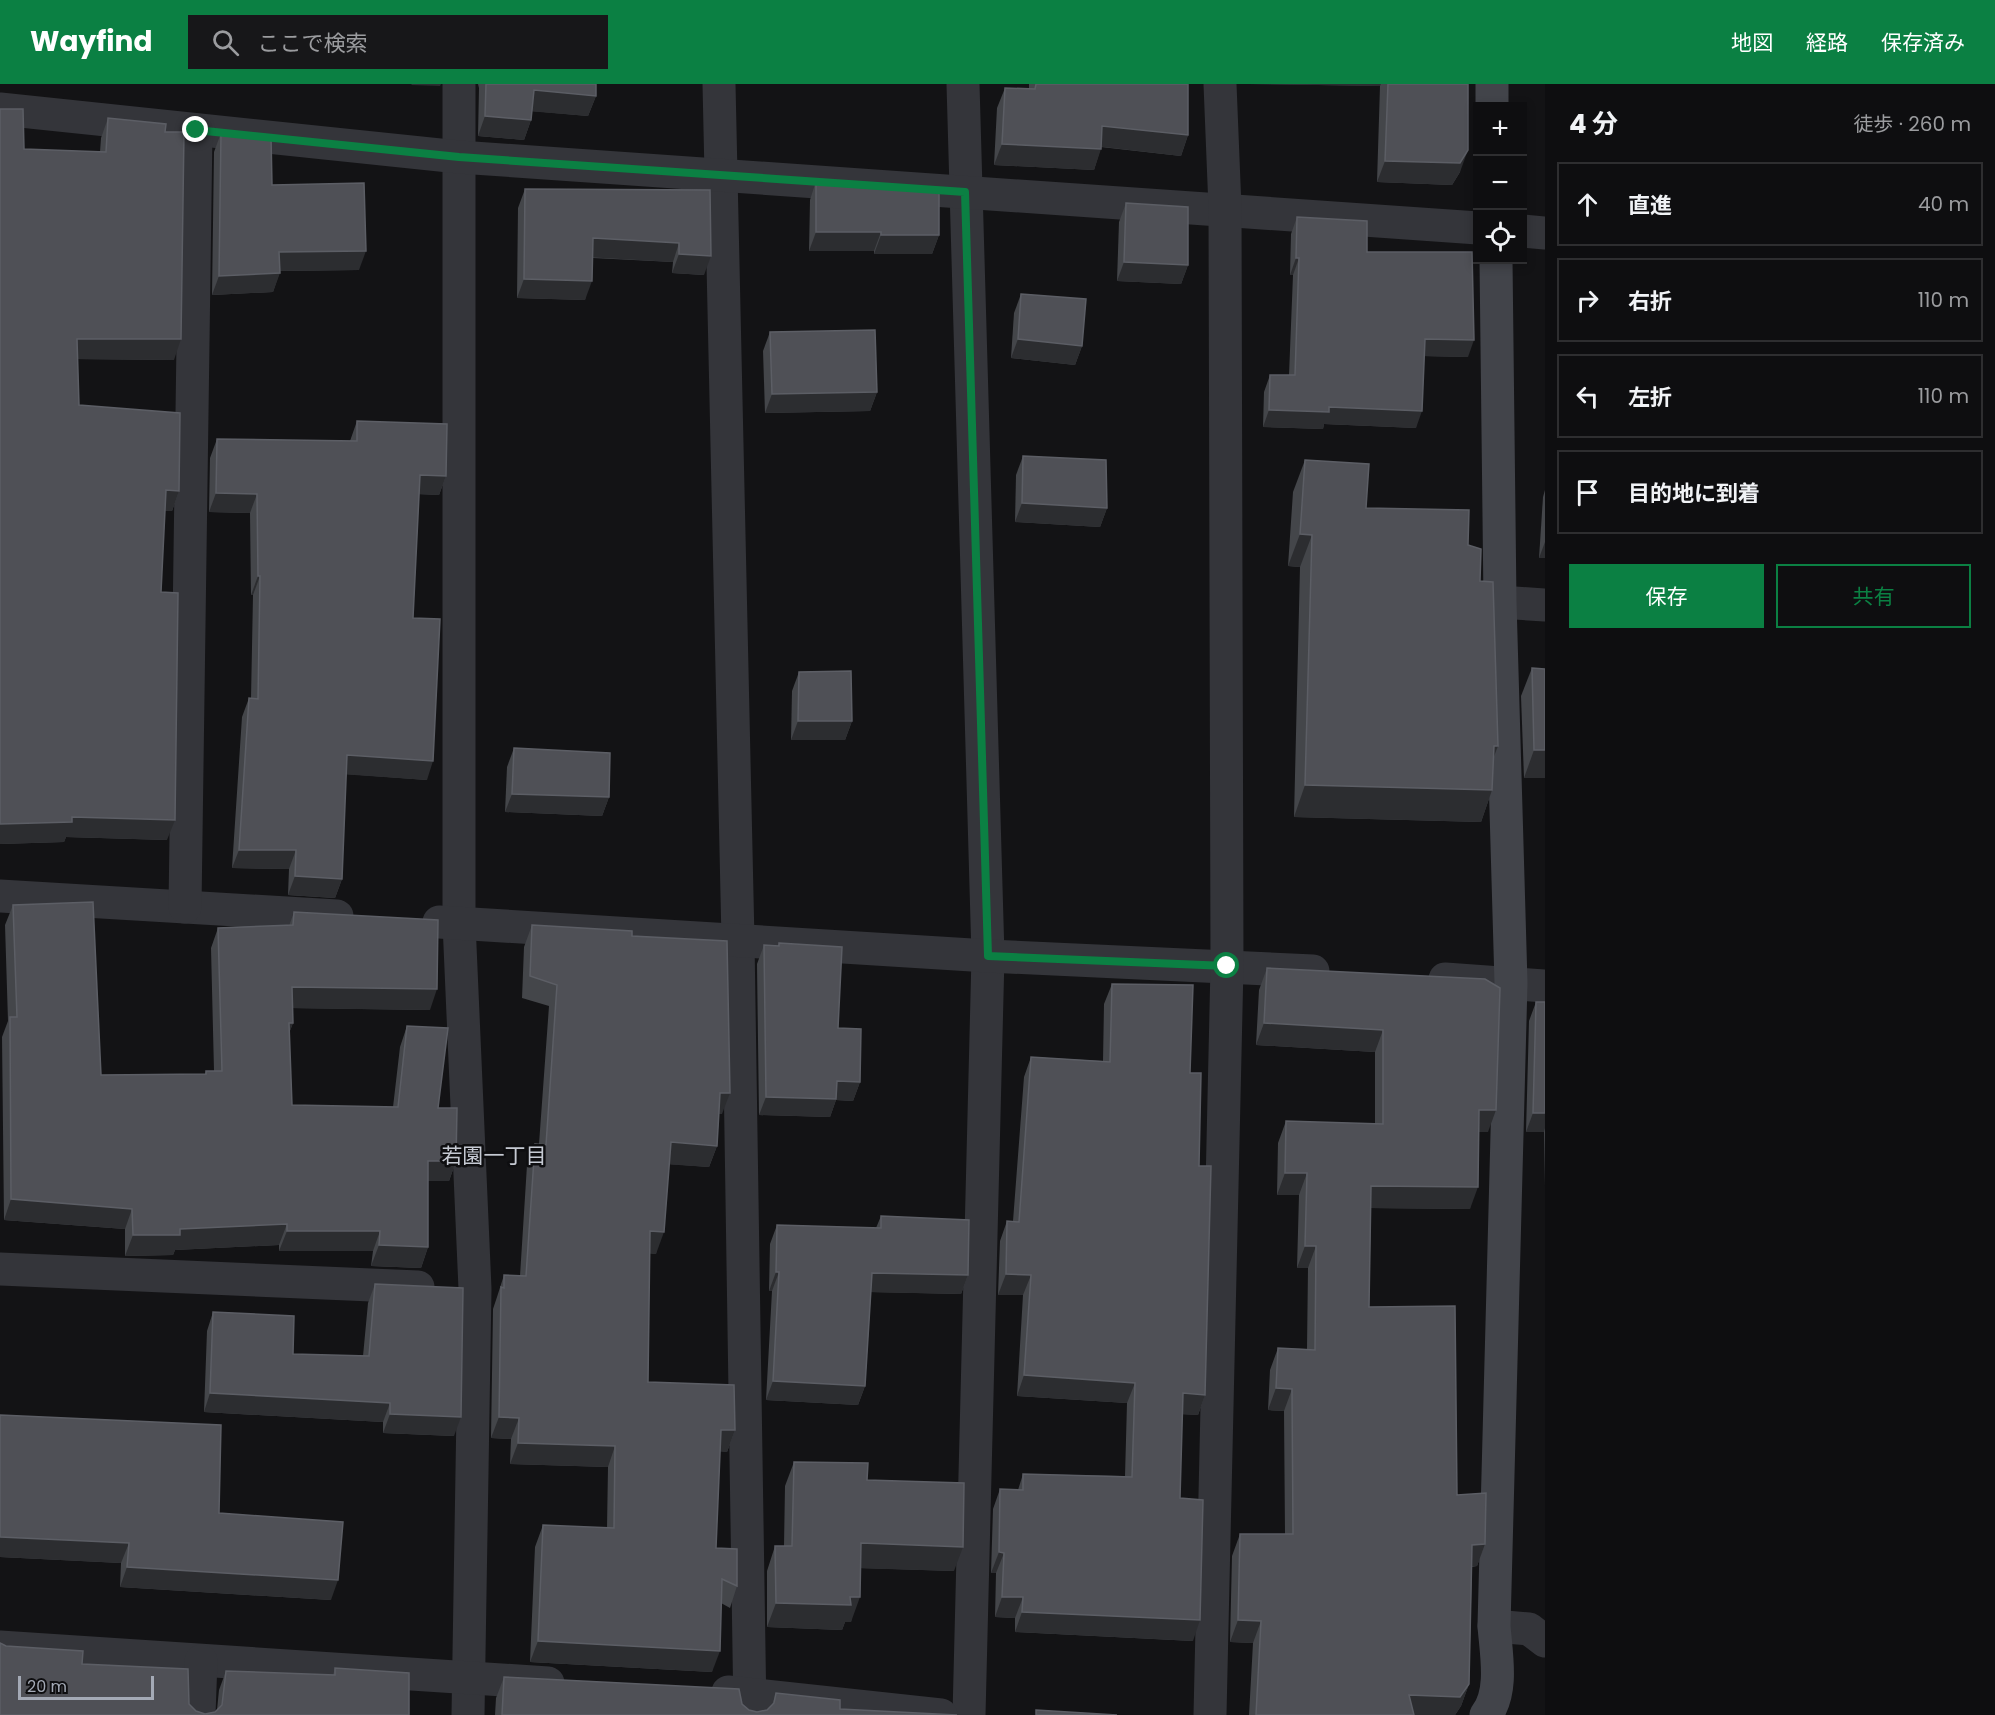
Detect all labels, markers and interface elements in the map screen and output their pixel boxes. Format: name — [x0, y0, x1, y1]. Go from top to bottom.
search box — [188, 15, 608, 69]
text: Wayfind — [30, 22, 152, 61]
icon: search — [209, 26, 242, 59]
text: ここで検索 — [257, 28, 367, 59]
text: 地図 — [1731, 28, 1773, 57]
text: 経路 — [1806, 28, 1848, 57]
text: 保存済み — [1881, 28, 1965, 57]
map controls — [1473, 102, 1527, 264]
button: + — [1473, 102, 1527, 156]
text: 4 分 — [1569, 106, 1618, 142]
text: 徒歩 · 260 m — [1853, 110, 1971, 138]
route end — [182, 116, 208, 142]
button: − — [1473, 156, 1527, 210]
icon: ahead — [1571, 188, 1604, 221]
text: 直進 — [1628, 190, 1672, 221]
text: 40 m — [1918, 190, 1969, 218]
button: locate — [1473, 210, 1527, 264]
icon: right — [1571, 284, 1604, 317]
text: 右折 — [1628, 286, 1672, 317]
text: 110 m — [1918, 286, 1969, 314]
icon: left — [1571, 380, 1604, 413]
text: 左折 — [1628, 382, 1672, 413]
text: 110 m — [1918, 382, 1969, 410]
icon: arrive — [1571, 476, 1604, 509]
text: 目的地に到着 — [1628, 478, 1760, 509]
button: 保存 — [1569, 564, 1764, 628]
button: 共有 — [1776, 564, 1971, 628]
route start — [1213, 952, 1239, 978]
district label: 若園一丁目 — [442, 1141, 547, 1170]
scale bar — [18, 1673, 154, 1700]
text: 20 m — [27, 1675, 67, 1698]

